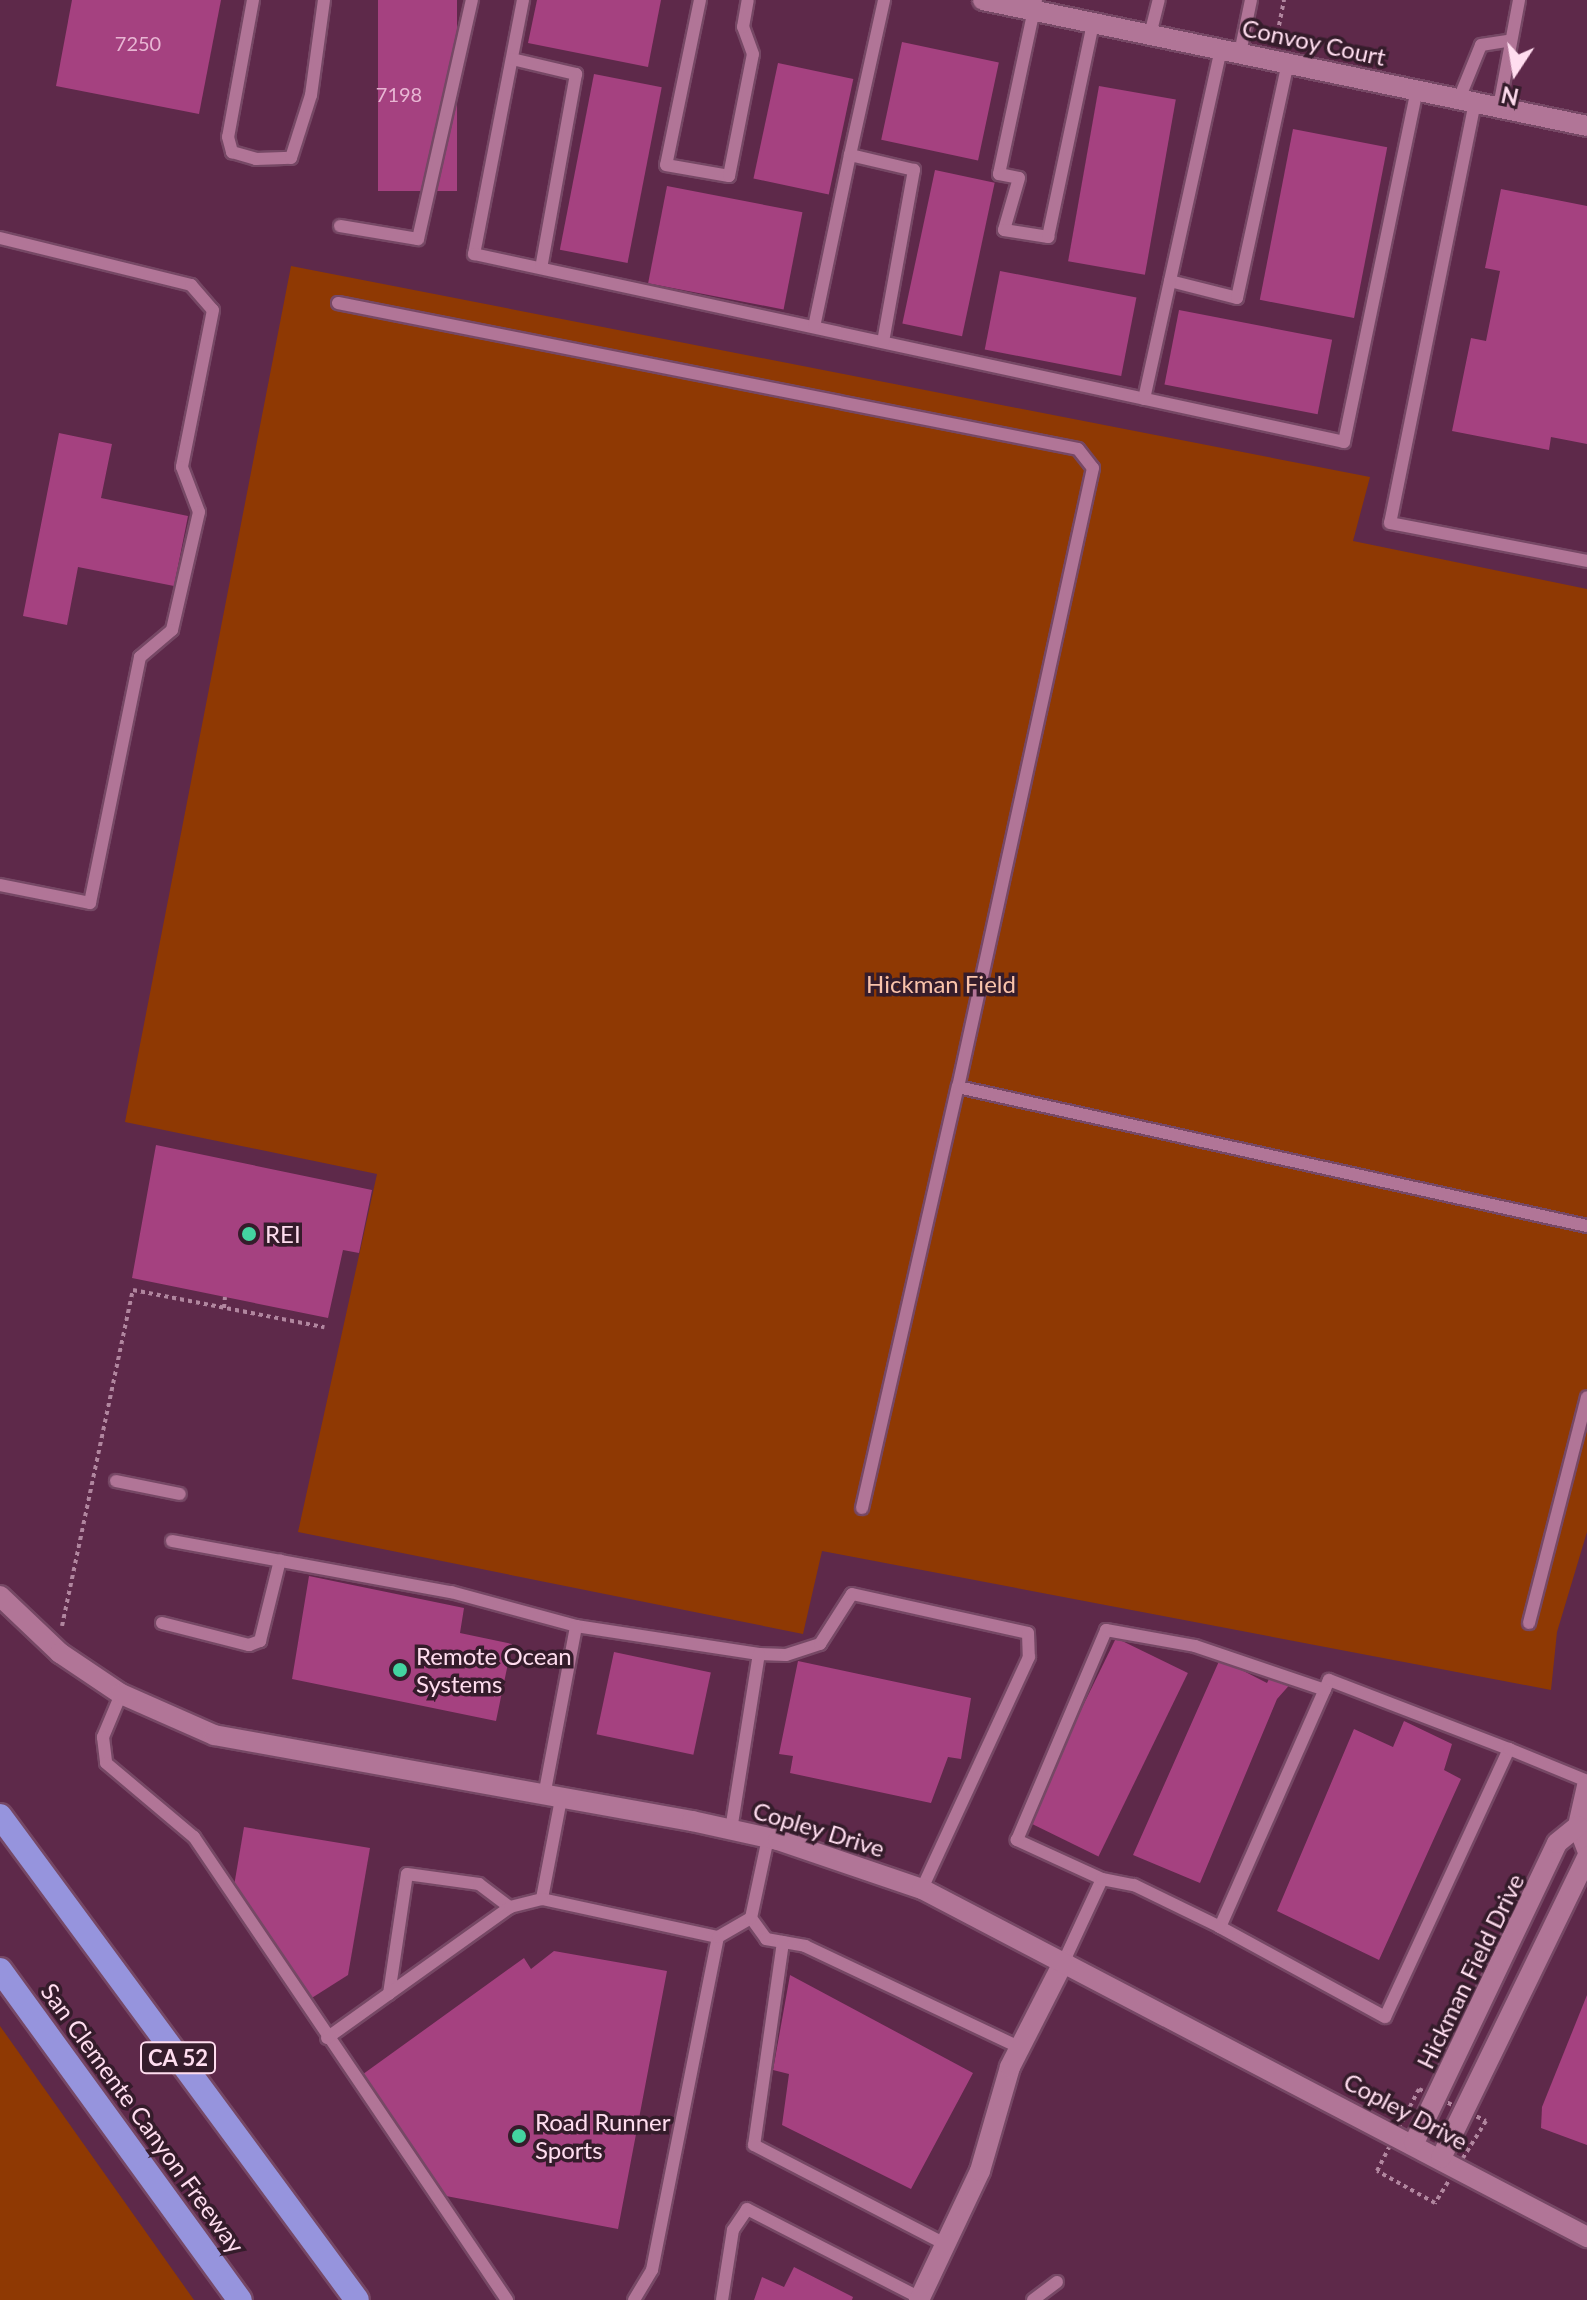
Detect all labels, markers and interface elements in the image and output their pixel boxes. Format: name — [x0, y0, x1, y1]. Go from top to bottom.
street label: Convoy Court — [1239, 13, 1389, 71]
house number: 7250 — [115, 31, 161, 55]
north arrow — [1475, 32, 1555, 112]
text: N — [1499, 81, 1521, 111]
house number: 7198 — [376, 82, 422, 106]
park label: Hickman Field — [866, 970, 1016, 998]
place label: REI — [265, 1220, 301, 1248]
marker: REI — [240, 1225, 258, 1243]
place label: Remote Ocean Systems — [416, 1642, 572, 1698]
marker: Remote Ocean Systems — [391, 1661, 409, 1679]
street label: Copley Drive — [749, 1795, 889, 1863]
street label: Hickman Field Drive — [1410, 1869, 1530, 2073]
street label: San Clemente Canyon Freeway — [35, 1977, 251, 2259]
road number: CA 52 — [138, 2040, 218, 2076]
street label: Copley Drive — [1339, 2066, 1473, 2156]
place label: Road Runner Sports — [535, 2108, 670, 2164]
marker: Road Runner Sports — [510, 2127, 528, 2145]

